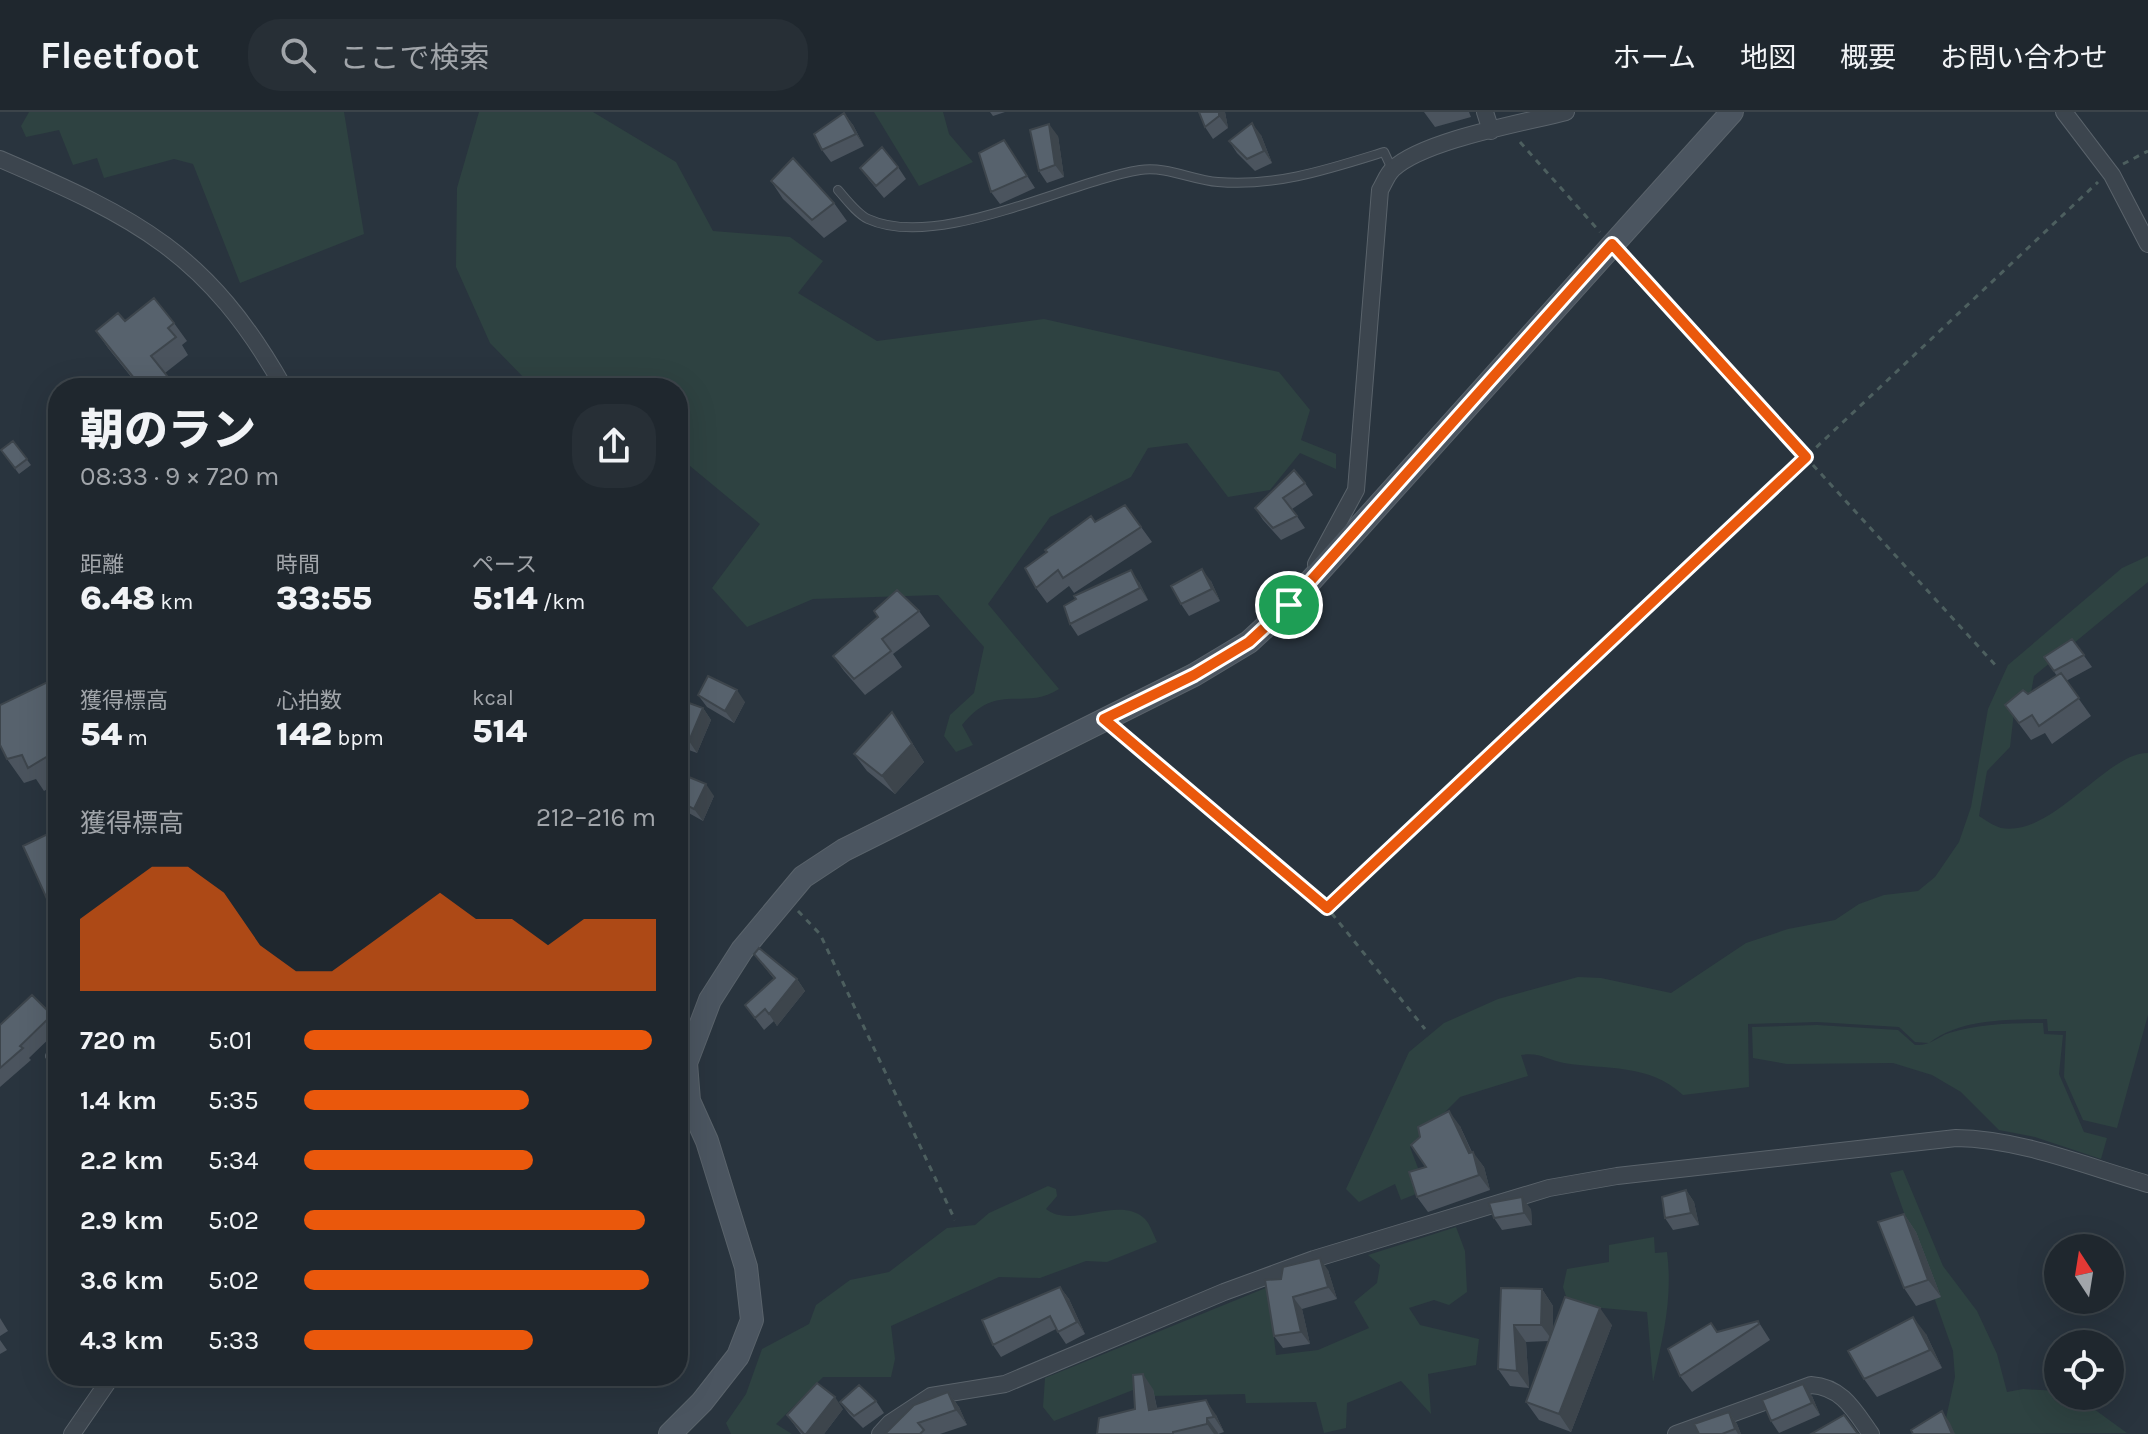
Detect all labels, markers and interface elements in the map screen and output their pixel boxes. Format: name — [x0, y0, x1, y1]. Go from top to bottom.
search box — [248, 19, 808, 91]
text: Fleetfoot — [40, 33, 200, 78]
icon: search — [276, 33, 320, 77]
text: ここで検索 — [340, 40, 490, 76]
text: ホーム — [1613, 41, 1696, 74]
text: 地図 — [1740, 41, 1796, 74]
text: 概要 — [1840, 41, 1896, 74]
text: お問い合わせ — [1940, 41, 2108, 74]
button: share — [572, 404, 656, 488]
text: 朝のラン — [80, 405, 256, 456]
text: 08:33 · 9 × 720 m — [80, 461, 279, 492]
text: 距離 — [80, 552, 124, 578]
text: 時間 — [276, 552, 320, 578]
text: ペース — [472, 552, 537, 578]
pin — [1255, 571, 1323, 639]
text: 6.48 — [80, 578, 155, 618]
text: 33:55 — [276, 578, 372, 618]
text: 5:14 — [472, 578, 538, 618]
icon: arrive — [1267, 583, 1311, 627]
text: km — [155, 589, 193, 615]
text: /km — [538, 589, 585, 615]
text: kcal — [472, 685, 514, 711]
text: 獲得標高 — [80, 688, 168, 714]
text: 心拍数 — [276, 688, 342, 714]
text: 514 — [472, 711, 527, 751]
text: 54 — [80, 714, 122, 754]
text: 142 — [276, 714, 332, 754]
text: m — [122, 725, 148, 751]
text: bpm — [332, 725, 384, 751]
text: 212–216 m — [536, 802, 656, 833]
text: 獲得標高 — [80, 808, 184, 839]
text: 720 m — [80, 1025, 156, 1056]
text: 5:01 — [208, 1025, 253, 1056]
text: 1.4 km — [80, 1085, 157, 1116]
text: 5:35 — [208, 1085, 259, 1116]
text: 2.2 km — [80, 1145, 164, 1176]
text: 5:34 — [208, 1145, 259, 1176]
text: 2.9 km — [80, 1205, 164, 1236]
text: 5:02 — [208, 1205, 259, 1236]
north arrow — [2044, 1234, 2124, 1314]
map controls — [2044, 1234, 2124, 1410]
text: 3.6 km — [80, 1265, 164, 1296]
text: 5:02 — [208, 1265, 259, 1296]
text: 4.3 km — [80, 1325, 164, 1356]
text: 5:33 — [208, 1325, 259, 1356]
button: locate — [2044, 1330, 2124, 1410]

